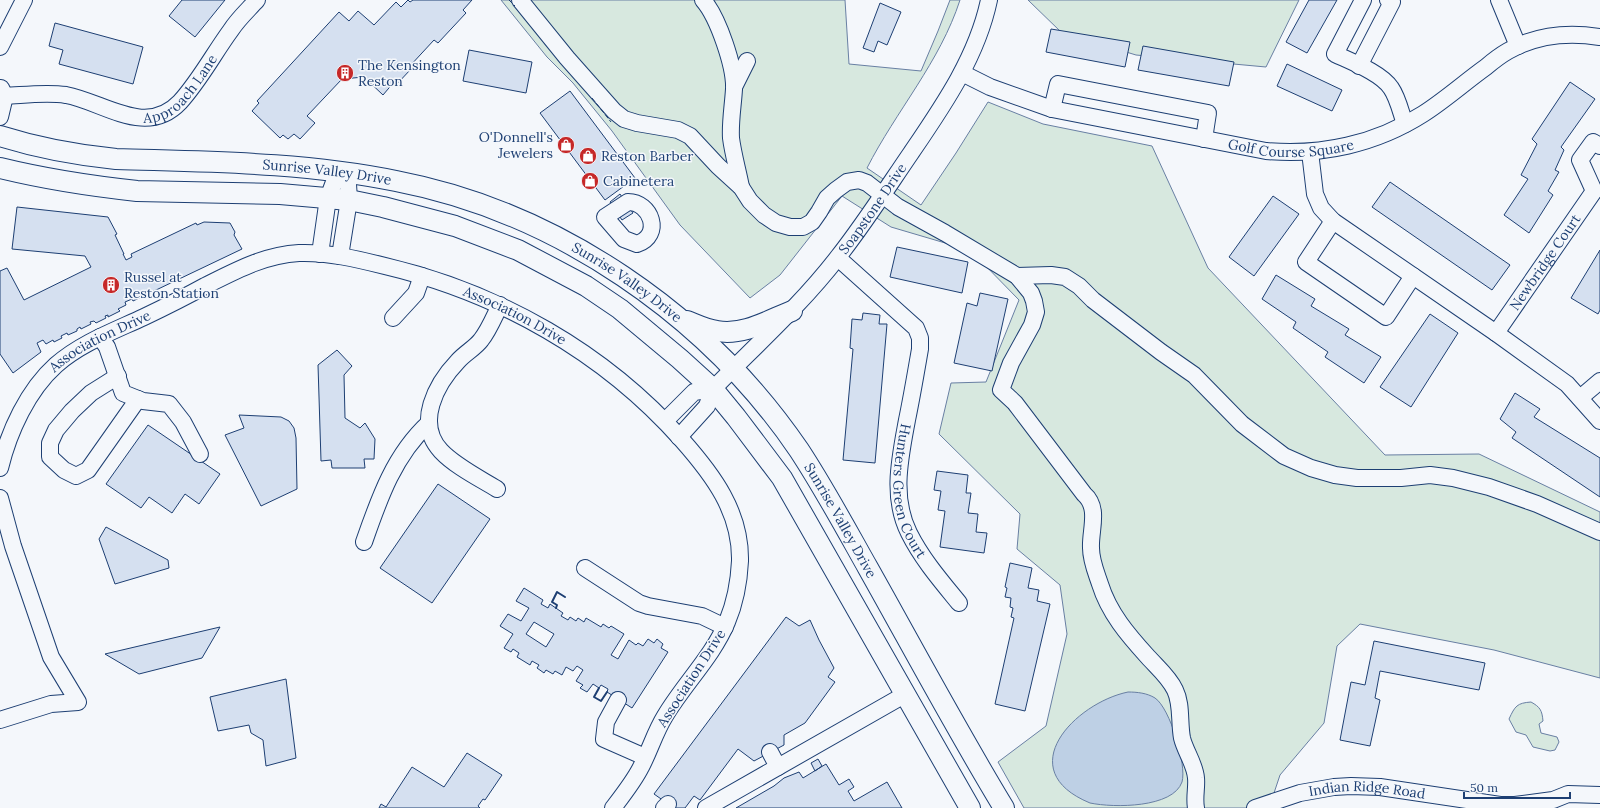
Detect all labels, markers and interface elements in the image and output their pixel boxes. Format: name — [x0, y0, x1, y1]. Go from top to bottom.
street label: Approach Lane — [142, 51, 221, 127]
place label: The Kensington Reston — [358, 56, 461, 90]
building icon: The Kensington Reston — [335, 63, 355, 83]
place label: O'Donnell's Jewelers — [479, 128, 553, 162]
shop icon: O'Donnell's Jewelers — [556, 135, 576, 155]
street label: Golf Course Square — [1227, 135, 1356, 161]
shop icon: Reston Barber — [578, 146, 598, 166]
place label: Reston Barber — [601, 147, 693, 165]
street label: Sunrise Valley Drive — [262, 155, 393, 189]
street label: Soapstone Drive — [835, 160, 911, 258]
shop icon: Cabinetera — [580, 171, 600, 191]
place label: Cabinetera — [603, 172, 674, 190]
street label: Newbridge Court — [1505, 210, 1585, 314]
street label: Sunrise Valley Drive — [569, 238, 686, 326]
place label: Russel at Reston Station — [124, 268, 220, 302]
building icon: Russel at Reston Station — [101, 275, 121, 295]
street label: Association Drive — [460, 282, 570, 349]
street label: Association Drive — [44, 306, 154, 377]
street label: Hunters Green Court — [889, 422, 931, 562]
street label: Sunrise Valley Drive — [800, 459, 881, 581]
street label: Association Drive — [652, 625, 730, 731]
scale bar — [1464, 774, 1570, 800]
street label: Indian Ridge Road — [1307, 777, 1427, 803]
text: 50 m — [1470, 780, 1498, 795]

